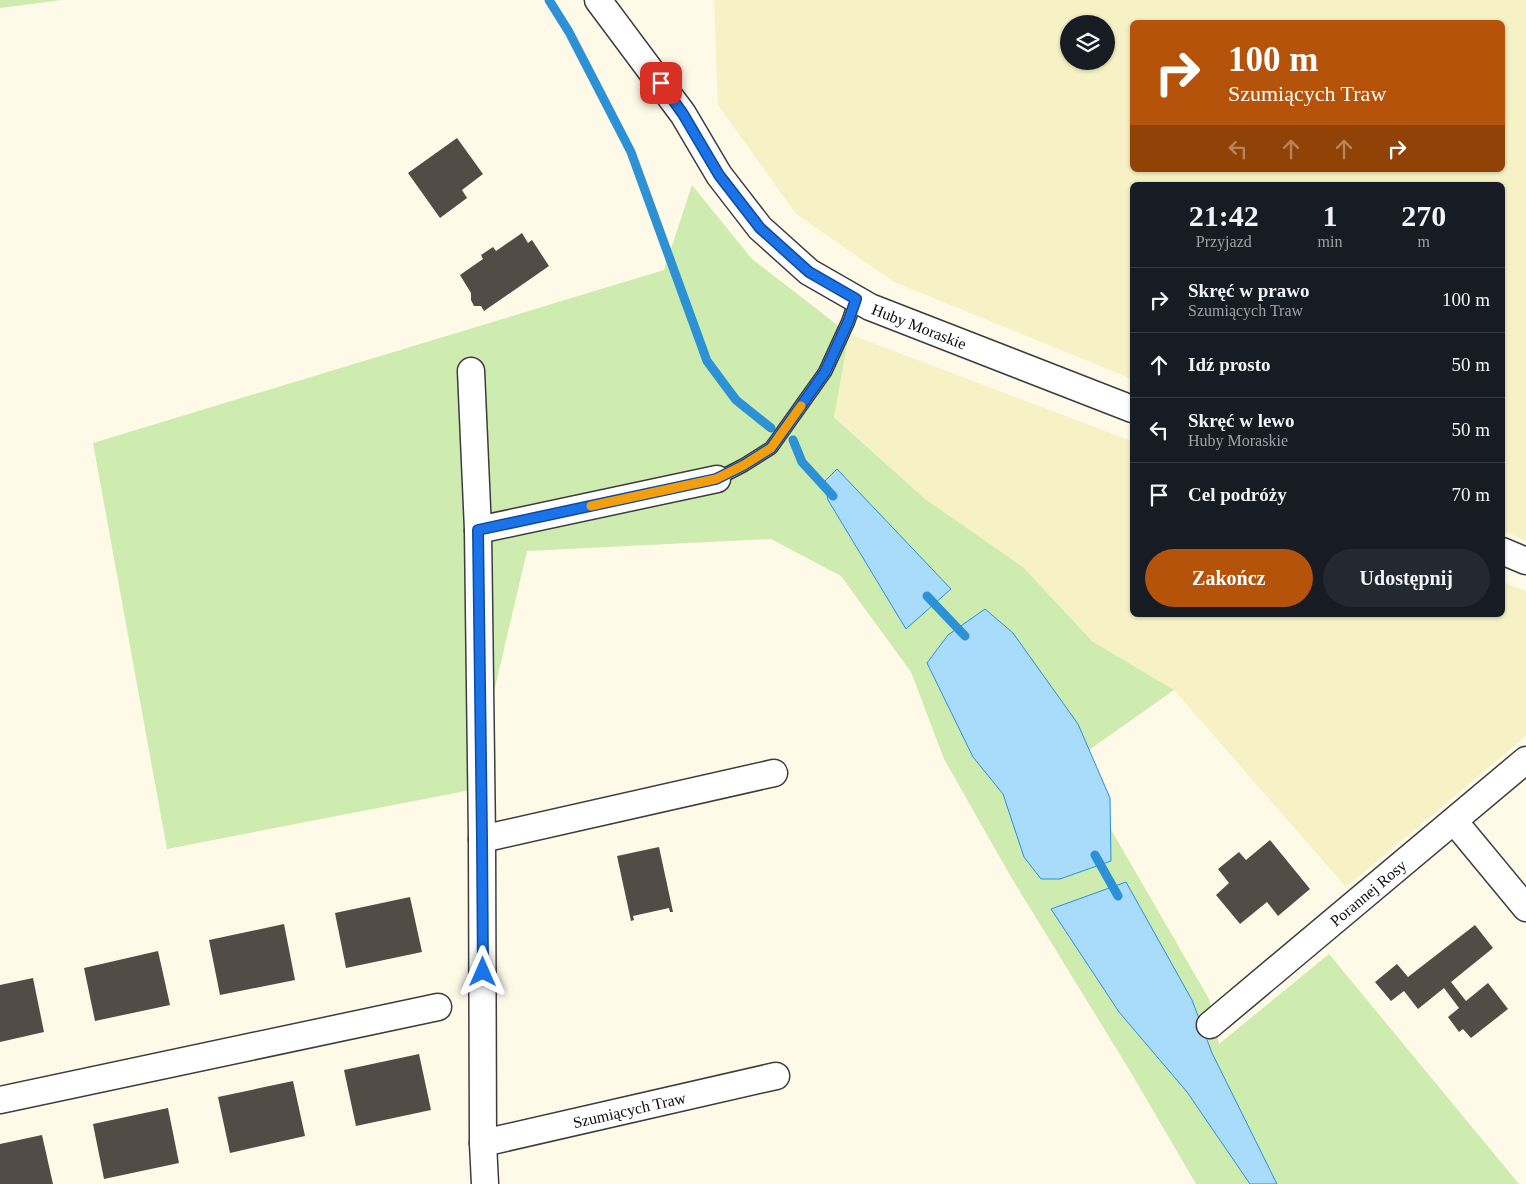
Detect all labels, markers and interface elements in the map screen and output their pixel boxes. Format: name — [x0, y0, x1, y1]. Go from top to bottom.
map controls — [1060, 15, 1115, 70]
button: layers — [1060, 15, 1115, 70]
icon: right — [1145, 40, 1210, 105]
text: 100 m — [1228, 40, 1318, 79]
pin — [640, 62, 682, 104]
icon: arrive — [647, 69, 675, 97]
text: Szumiących Traw — [1228, 81, 1386, 106]
icon: left — [1224, 135, 1252, 163]
icon: ahead — [1277, 135, 1305, 163]
icon: ahead — [1330, 135, 1358, 163]
icon: right — [1383, 135, 1411, 163]
text: 21:42 — [1189, 199, 1259, 232]
text: 1 — [1322, 199, 1337, 232]
text: 270 — [1401, 199, 1446, 232]
text: Przyjazd — [1196, 233, 1252, 250]
text: min — [1318, 233, 1342, 250]
text: m — [1417, 233, 1430, 250]
text: Skręć w prawo — [1188, 280, 1309, 301]
icon: right — [1145, 286, 1173, 314]
text: 100 m — [1442, 289, 1490, 310]
street label: Huby Moraskie — [869, 301, 969, 353]
text: Szumiących Traw — [1188, 302, 1303, 319]
icon: ahead — [1145, 351, 1173, 379]
text: Idź prosto — [1188, 354, 1271, 375]
text: 50 m — [1451, 354, 1490, 375]
text: Skręć w lewo — [1188, 410, 1295, 431]
icon: left — [1145, 416, 1173, 444]
text: 50 m — [1451, 419, 1490, 440]
text: Huby Moraskie — [1188, 432, 1288, 449]
icon: arrive — [1145, 481, 1173, 509]
text: Cel podróży — [1188, 484, 1287, 505]
text: 70 m — [1451, 484, 1490, 505]
button: Zakończ — [1145, 549, 1313, 607]
button: Udostępnij — [1323, 549, 1490, 607]
street label: Porannej Rosy — [1327, 856, 1410, 930]
position arrow — [456, 945, 508, 997]
street label: Szumiących Traw — [571, 1089, 688, 1131]

